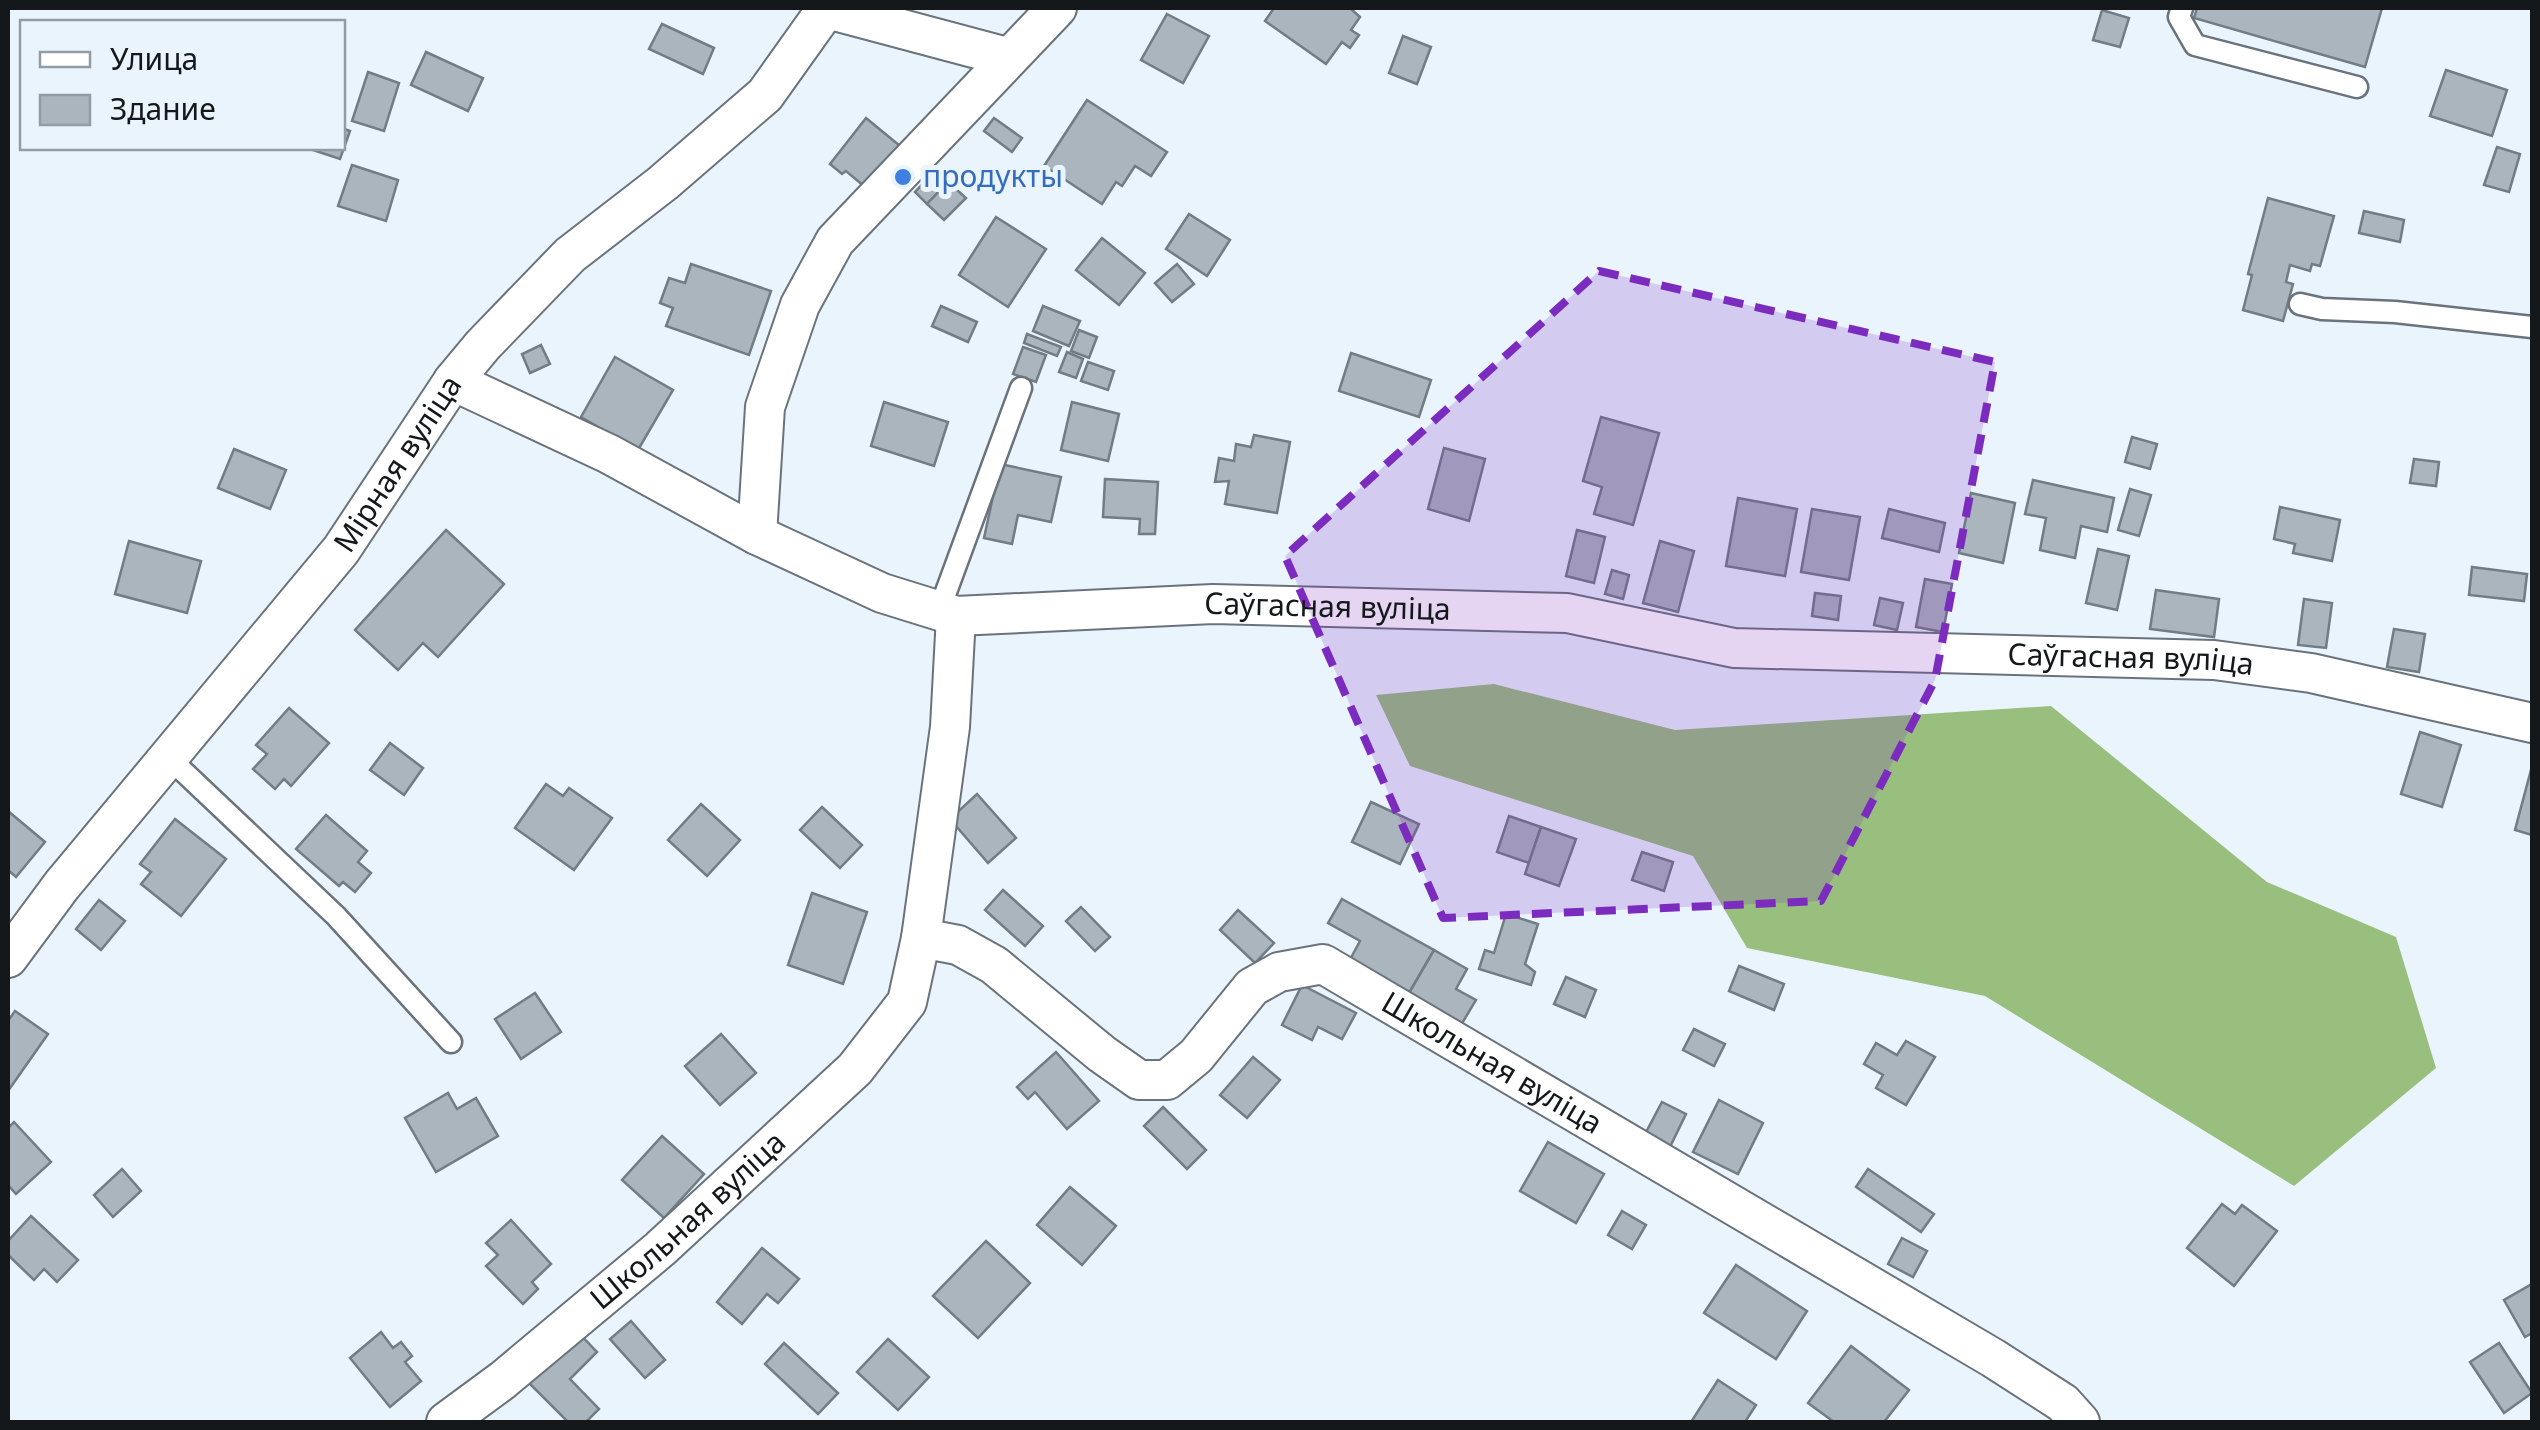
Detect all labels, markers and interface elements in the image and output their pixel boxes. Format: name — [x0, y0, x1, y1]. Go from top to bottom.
legend — [20, 20, 345, 150]
text: Улица — [110, 38, 198, 79]
text: Здание — [110, 88, 216, 129]
place label: продукты — [923, 155, 1063, 196]
marker: продукты — [892, 166, 914, 188]
street label: Мірная вуліца — [323, 367, 470, 560]
street label: Саўгасная вуліца — [1204, 582, 1451, 629]
street label: Саўгасная вуліца — [2007, 633, 2257, 684]
street label: Школьная вуліца — [1375, 981, 1610, 1143]
street label: Школьная вуліца — [581, 1121, 794, 1318]

